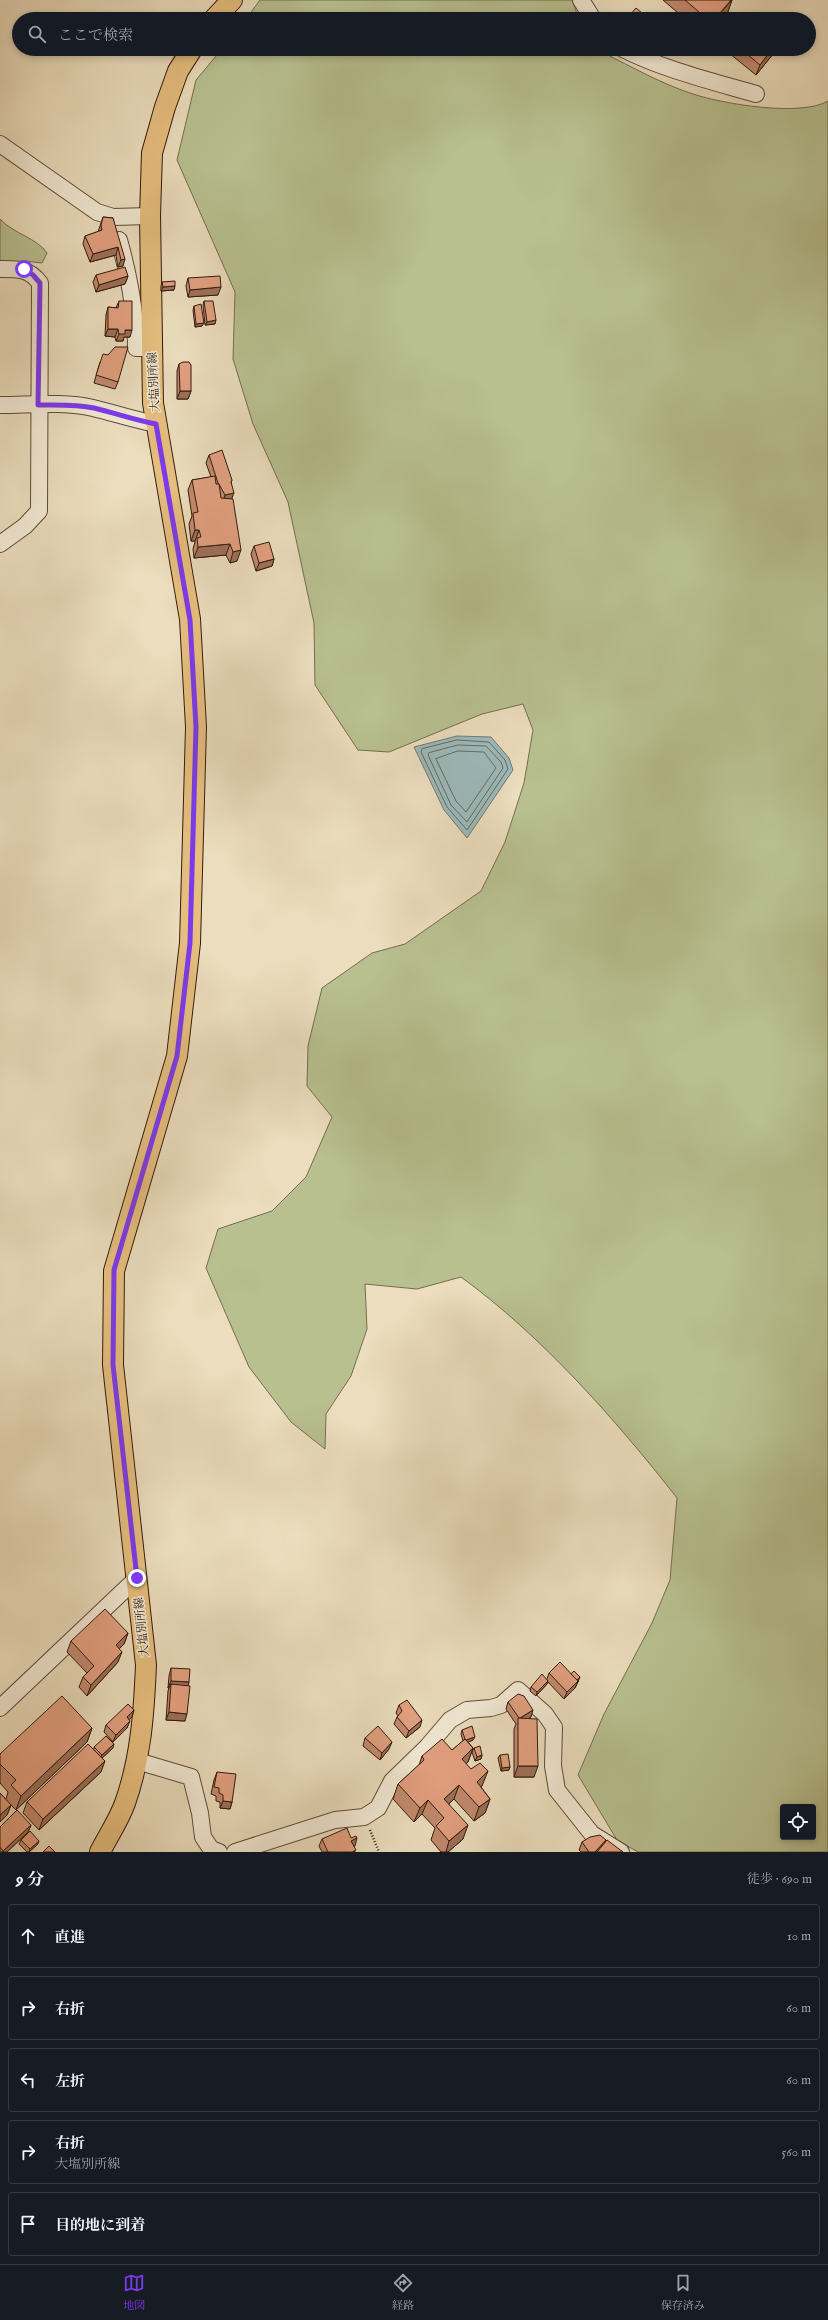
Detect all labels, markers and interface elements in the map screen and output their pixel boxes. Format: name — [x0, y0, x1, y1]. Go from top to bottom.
search box — [12, 12, 816, 56]
icon: search — [26, 23, 48, 45]
text: ここで検索 — [58, 26, 133, 45]
route start — [15, 260, 33, 278]
street label: 大塩別所線 — [145, 352, 163, 412]
route end — [128, 1569, 146, 1587]
street label: 大塩別所線 — [131, 1596, 153, 1658]
map controls — [780, 1804, 816, 1840]
button: locate — [780, 1804, 816, 1840]
text: 9 分 — [16, 1870, 44, 1891]
text: 徒歩 · 690 m — [747, 1871, 812, 1888]
icon: ahead — [17, 1925, 39, 1947]
text: 直進 — [55, 1928, 85, 1947]
text: 10 m — [787, 1928, 811, 1945]
icon: right — [17, 1997, 39, 2019]
text: 右折 — [55, 2000, 85, 2019]
text: 60 m — [786, 2000, 811, 2017]
icon: left — [17, 2069, 39, 2091]
text: 左折 — [55, 2072, 85, 2091]
text: 60 m — [786, 2072, 811, 2089]
text: 右折 — [55, 2134, 85, 2153]
icon: right — [17, 2141, 39, 2163]
text: 560 m — [782, 2144, 811, 2161]
text: 大塩別所線 — [55, 2156, 120, 2173]
icon: arrive — [17, 2213, 39, 2235]
text: 目的地に到着 — [55, 2216, 145, 2235]
tab: 地図 — [123, 2272, 145, 2313]
tab: 経路 — [392, 2272, 414, 2313]
tab: 保存済み — [661, 2272, 705, 2313]

